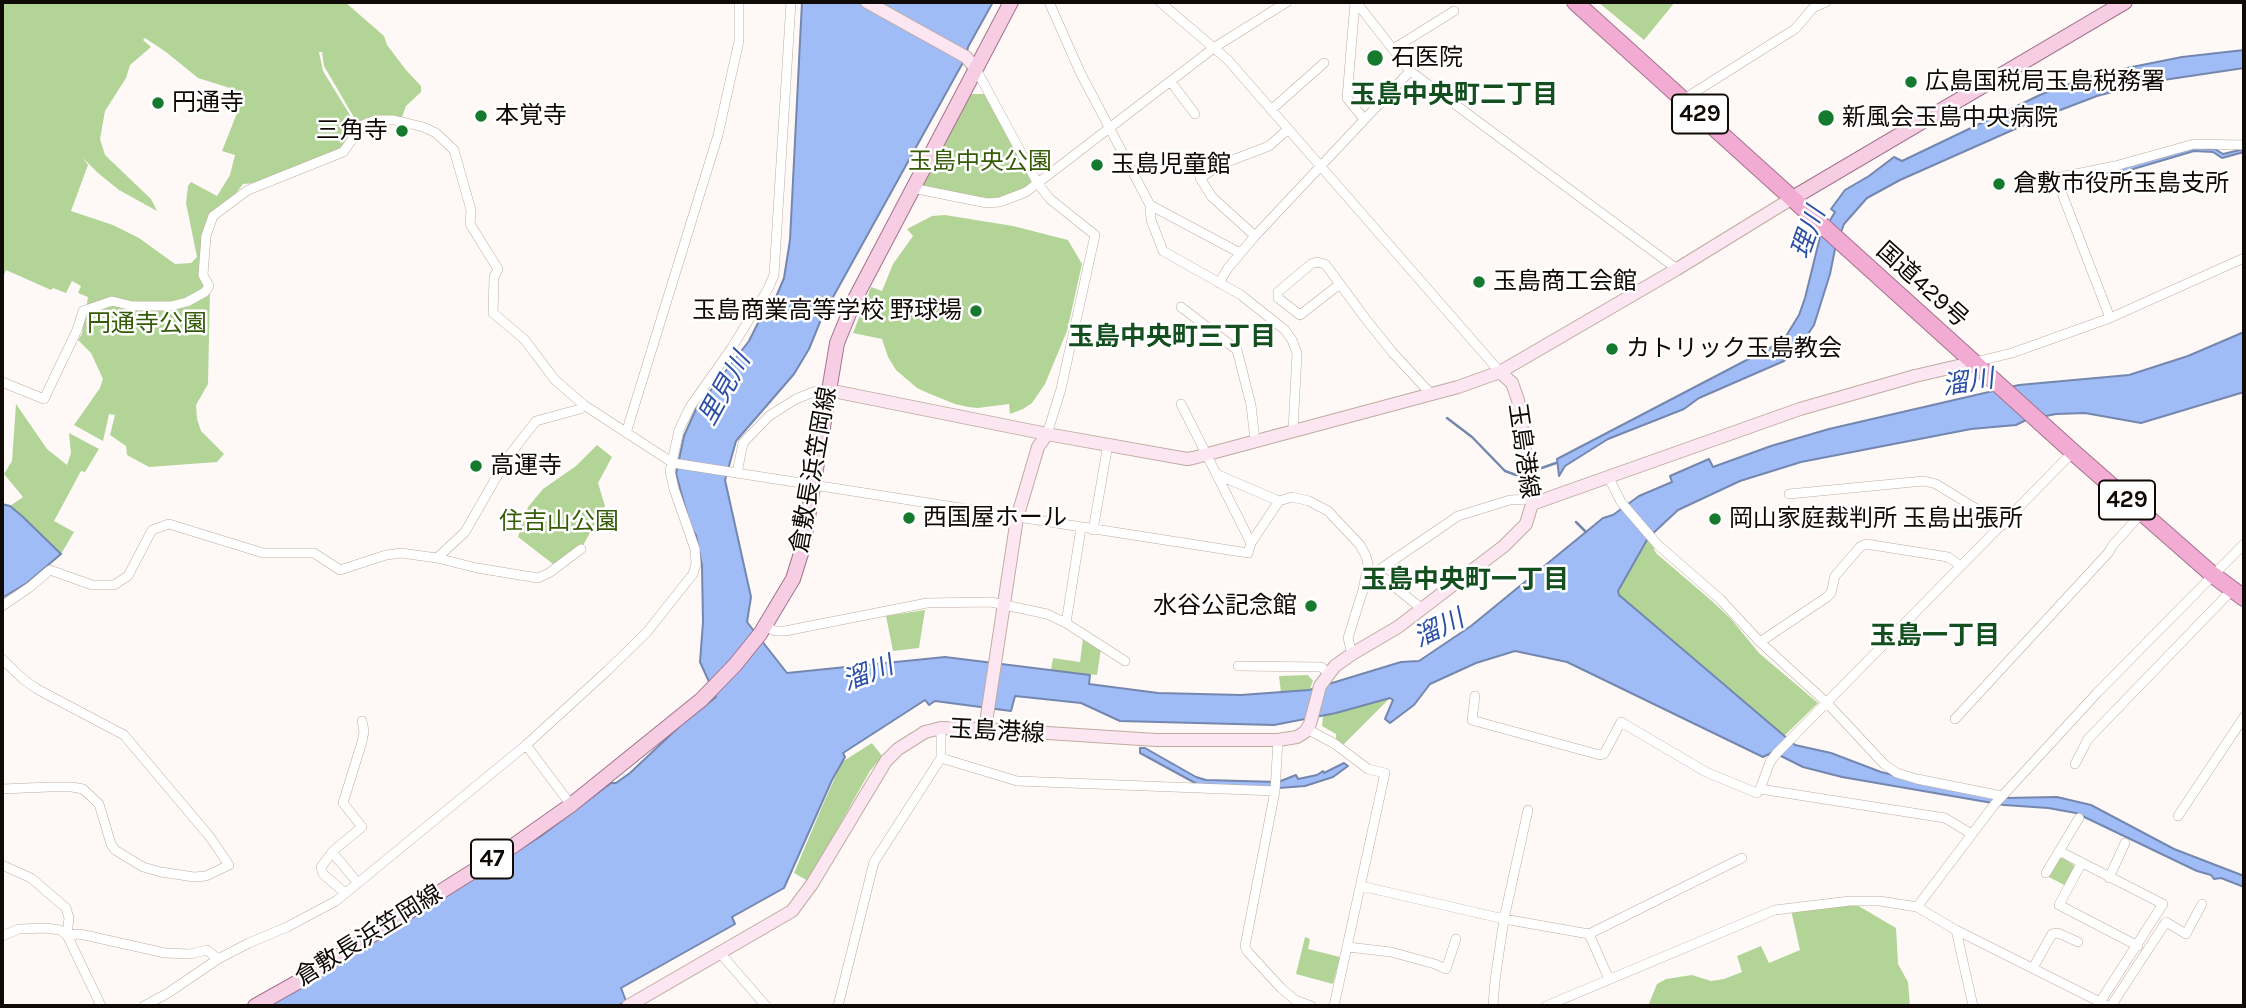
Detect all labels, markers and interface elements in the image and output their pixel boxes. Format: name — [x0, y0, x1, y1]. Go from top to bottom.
place label: 石医院 — [1391, 44, 1463, 72]
marker: 石医院 — [1365, 48, 1385, 68]
place label: 広島国税局玉島税務署 — [1925, 68, 2165, 96]
marker: 広島国税局玉島税務署 — [1903, 74, 1919, 90]
district label: 玉島中央町二丁目 — [1350, 80, 1558, 112]
place label: 円通寺 — [172, 89, 244, 117]
road number: 429 — [1672, 94, 1728, 134]
marker: 円通寺 — [150, 95, 166, 111]
place label: 本覚寺 — [495, 102, 567, 130]
place label: 新風会玉島中央病院 — [1842, 104, 2058, 132]
marker: 本覚寺 — [473, 108, 489, 124]
marker: 新風会玉島中央病院 — [1816, 108, 1836, 128]
place label: 三角寺 — [316, 117, 388, 145]
marker: 三角寺 — [394, 123, 410, 139]
park label: 玉島中央公園 — [908, 148, 1052, 176]
place label: 玉島児童館 — [1111, 151, 1231, 179]
marker: 玉島児童館 — [1089, 157, 1105, 173]
place label: 倉敷市役所玉島支所 — [2013, 170, 2229, 198]
marker: 倉敷市役所玉島支所 — [1991, 176, 2007, 192]
water label: 理川 — [1785, 203, 1833, 263]
street label: 国道429号 — [1870, 236, 1974, 334]
place label: 玉島商工会館 — [1493, 268, 1637, 296]
marker: 玉島商工会館 — [1471, 274, 1487, 290]
place label: 玉島商業高等学校 野球場 — [692, 297, 962, 325]
marker: 玉島商業高等学校 野球場 — [968, 303, 984, 319]
park label: 円通寺公園 — [87, 310, 207, 338]
district label: 玉島中央町三丁目 — [1068, 322, 1276, 354]
place label: カトリック玉島教会 — [1626, 335, 1842, 363]
marker: カトリック玉島教会 — [1604, 341, 1620, 357]
water label: 里見川 — [692, 347, 758, 431]
water label: 溜川 — [1940, 364, 1996, 402]
street label: 倉敷長浜笠岡線 — [785, 385, 843, 555]
street label: 玉島港線 — [1502, 401, 1544, 501]
place label: 高運寺 — [490, 452, 562, 480]
marker: 高運寺 — [468, 458, 484, 474]
road number: 429 — [2099, 480, 2155, 520]
place label: 西国屋ホール — [923, 504, 1067, 532]
place label: 岡山家庭裁判所 玉島出張所 — [1729, 505, 2023, 533]
park label: 住吉山公園 — [499, 508, 619, 536]
marker: 西国屋ホール — [901, 510, 917, 526]
marker: 岡山家庭裁判所 玉島出張所 — [1707, 511, 1723, 527]
district label: 玉島中央町一丁目 — [1361, 565, 1569, 597]
place label: 水谷公記念館 — [1153, 592, 1297, 620]
marker: 水谷公記念館 — [1303, 598, 1319, 614]
water label: 溜川 — [1409, 604, 1469, 654]
district label: 玉島一丁目 — [1870, 621, 2000, 653]
water label: 溜川 — [838, 650, 898, 698]
street label: 玉島港線 — [948, 715, 1046, 749]
road number: 47 — [471, 839, 513, 878]
street label: 倉敷長浜笠岡線 — [290, 879, 448, 993]

